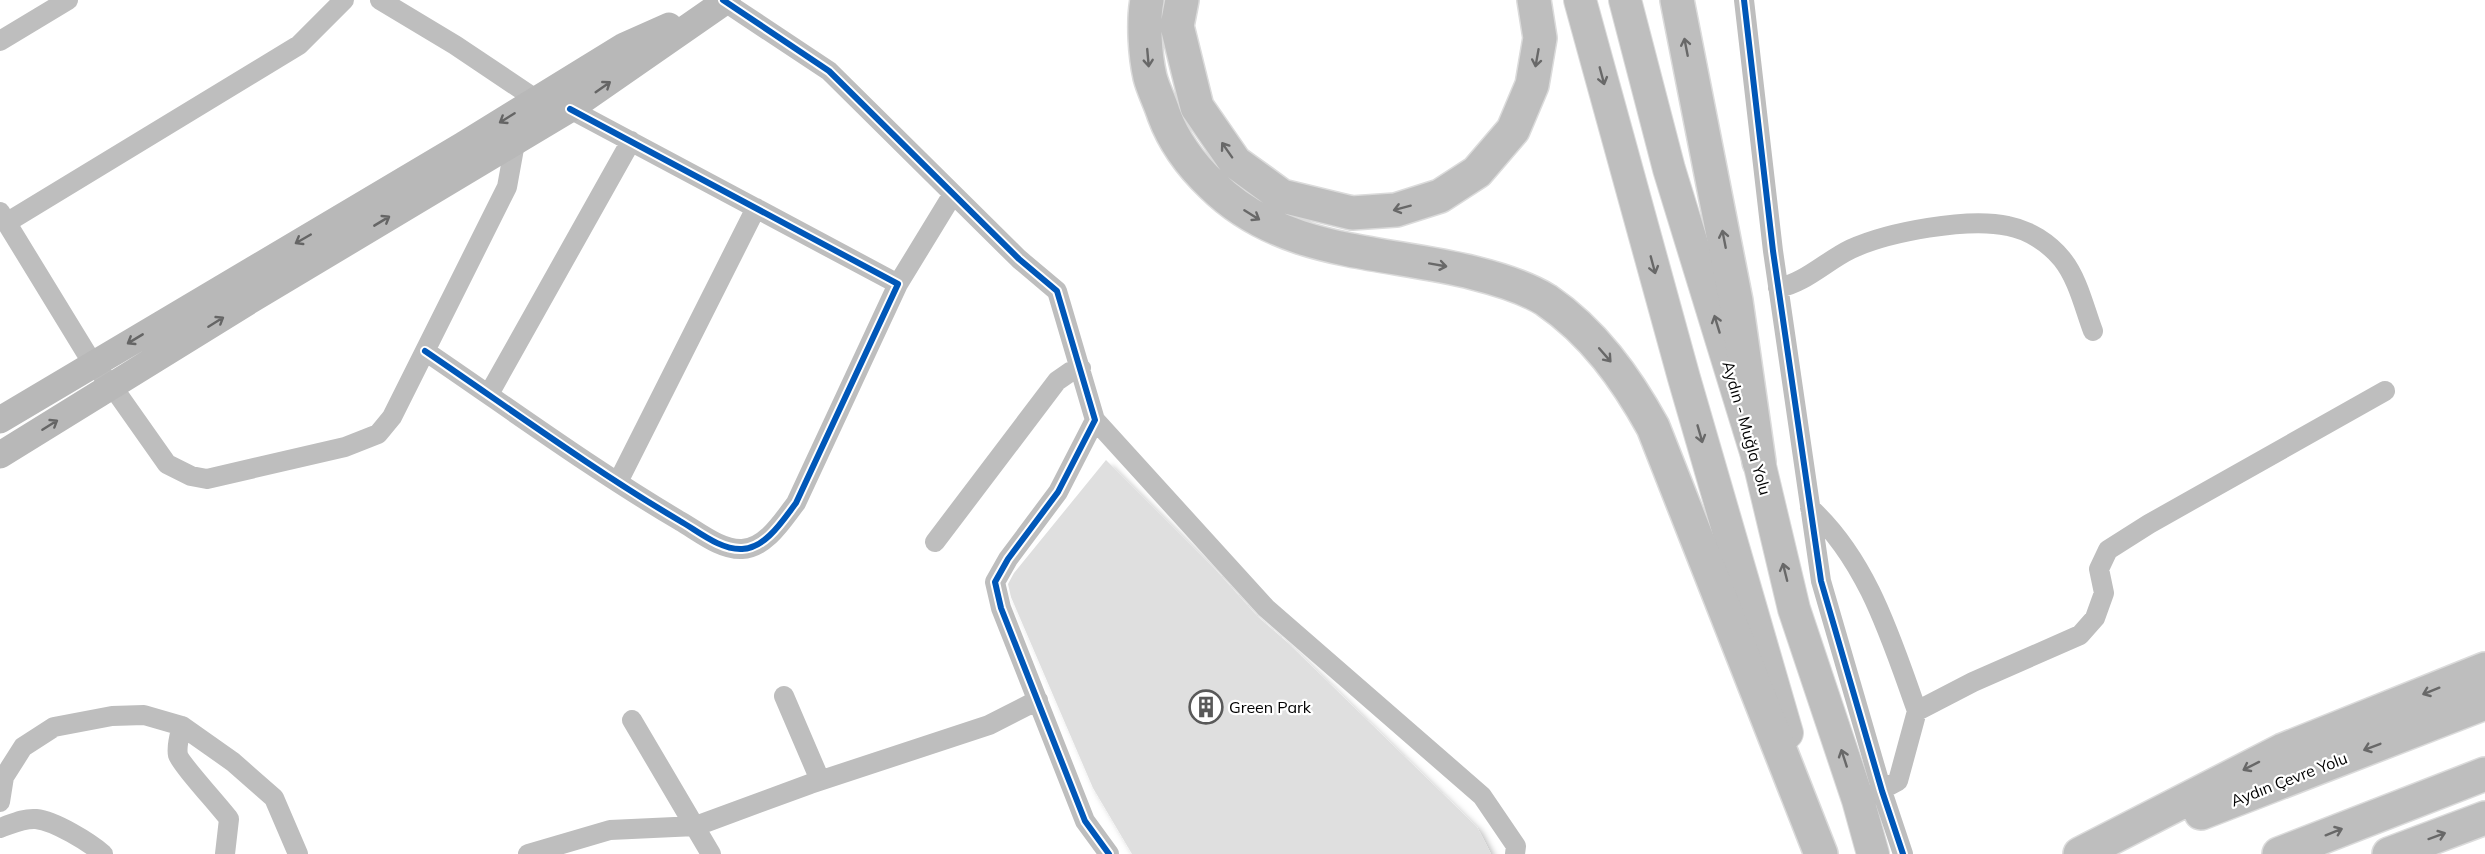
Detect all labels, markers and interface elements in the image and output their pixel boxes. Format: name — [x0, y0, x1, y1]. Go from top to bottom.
one-way arrow — [1680, 38, 1691, 58]
one-way arrow — [1531, 47, 1542, 67]
one-way arrow — [1143, 48, 1154, 68]
one-way arrow — [1597, 67, 1608, 86]
one-way arrow — [594, 81, 610, 93]
one-way arrow — [499, 113, 516, 125]
one-way arrow — [1221, 142, 1233, 158]
one-way arrow — [1393, 203, 1412, 214]
one-way arrow — [1243, 208, 1260, 221]
one-way arrow — [373, 215, 390, 227]
one-way arrow — [1718, 229, 1729, 249]
one-way arrow — [295, 233, 312, 245]
one-way arrow — [1648, 255, 1659, 274]
one-way arrow — [1428, 260, 1448, 271]
one-way arrow — [1710, 315, 1721, 334]
one-way arrow — [207, 316, 224, 328]
one-way arrow — [127, 333, 144, 345]
one-way arrow — [1599, 347, 1612, 363]
street label: Aydın - Muğla Yolu — [1718, 359, 1776, 497]
one-way arrow — [41, 418, 58, 430]
one-way arrow — [1695, 424, 1706, 443]
one-way arrow — [1778, 563, 1790, 582]
one-way arrow — [2422, 686, 2440, 697]
building icon: Green Park — [1188, 689, 1224, 725]
place label: Green Park — [1229, 697, 1312, 717]
one-way arrow — [2363, 742, 2381, 753]
street label: Aydın Çevre Yolu — [2228, 748, 2350, 810]
one-way arrow — [1838, 749, 1849, 768]
one-way arrow — [2242, 761, 2260, 773]
one-way arrow — [2324, 826, 2342, 837]
one-way arrow — [2427, 830, 2446, 841]

